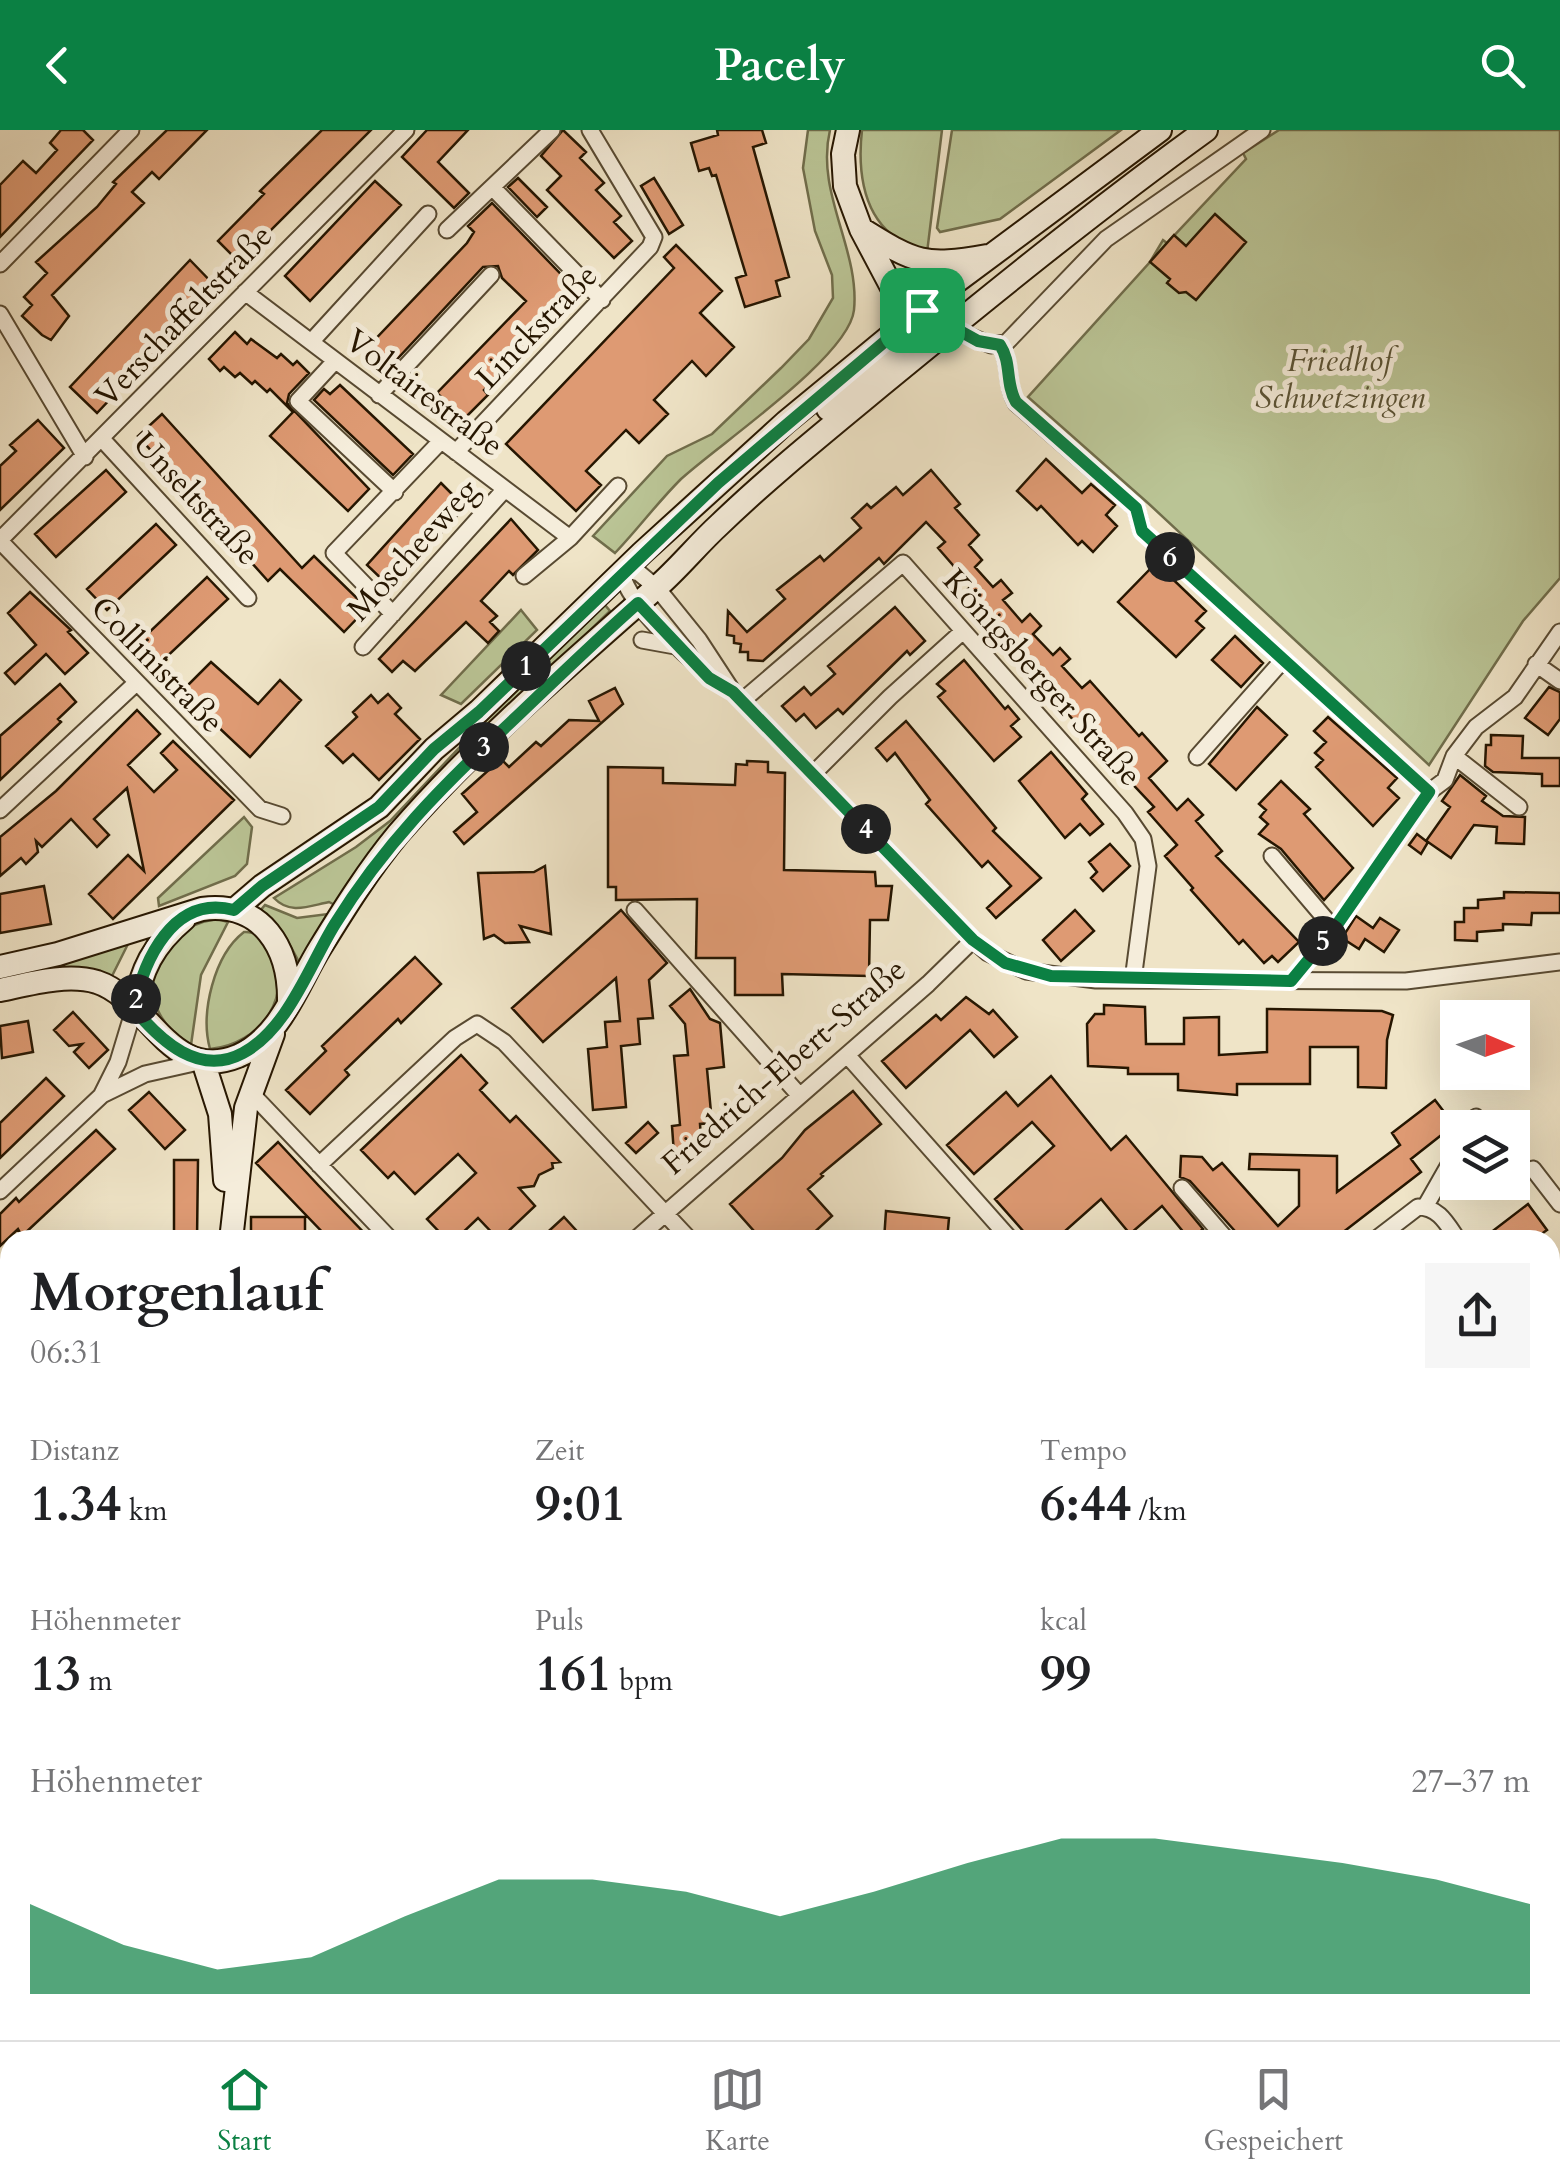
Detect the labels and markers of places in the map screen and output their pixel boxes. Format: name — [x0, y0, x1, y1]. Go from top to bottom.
pin — [880, 268, 965, 353]
pin: 6 — [1145, 532, 1195, 582]
pin: 1 — [501, 641, 551, 691]
pin: 3 — [459, 722, 509, 772]
pin: 4 — [841, 804, 891, 854]
pin: 5 — [1298, 916, 1348, 966]
pin: 2 — [111, 974, 161, 1024]

